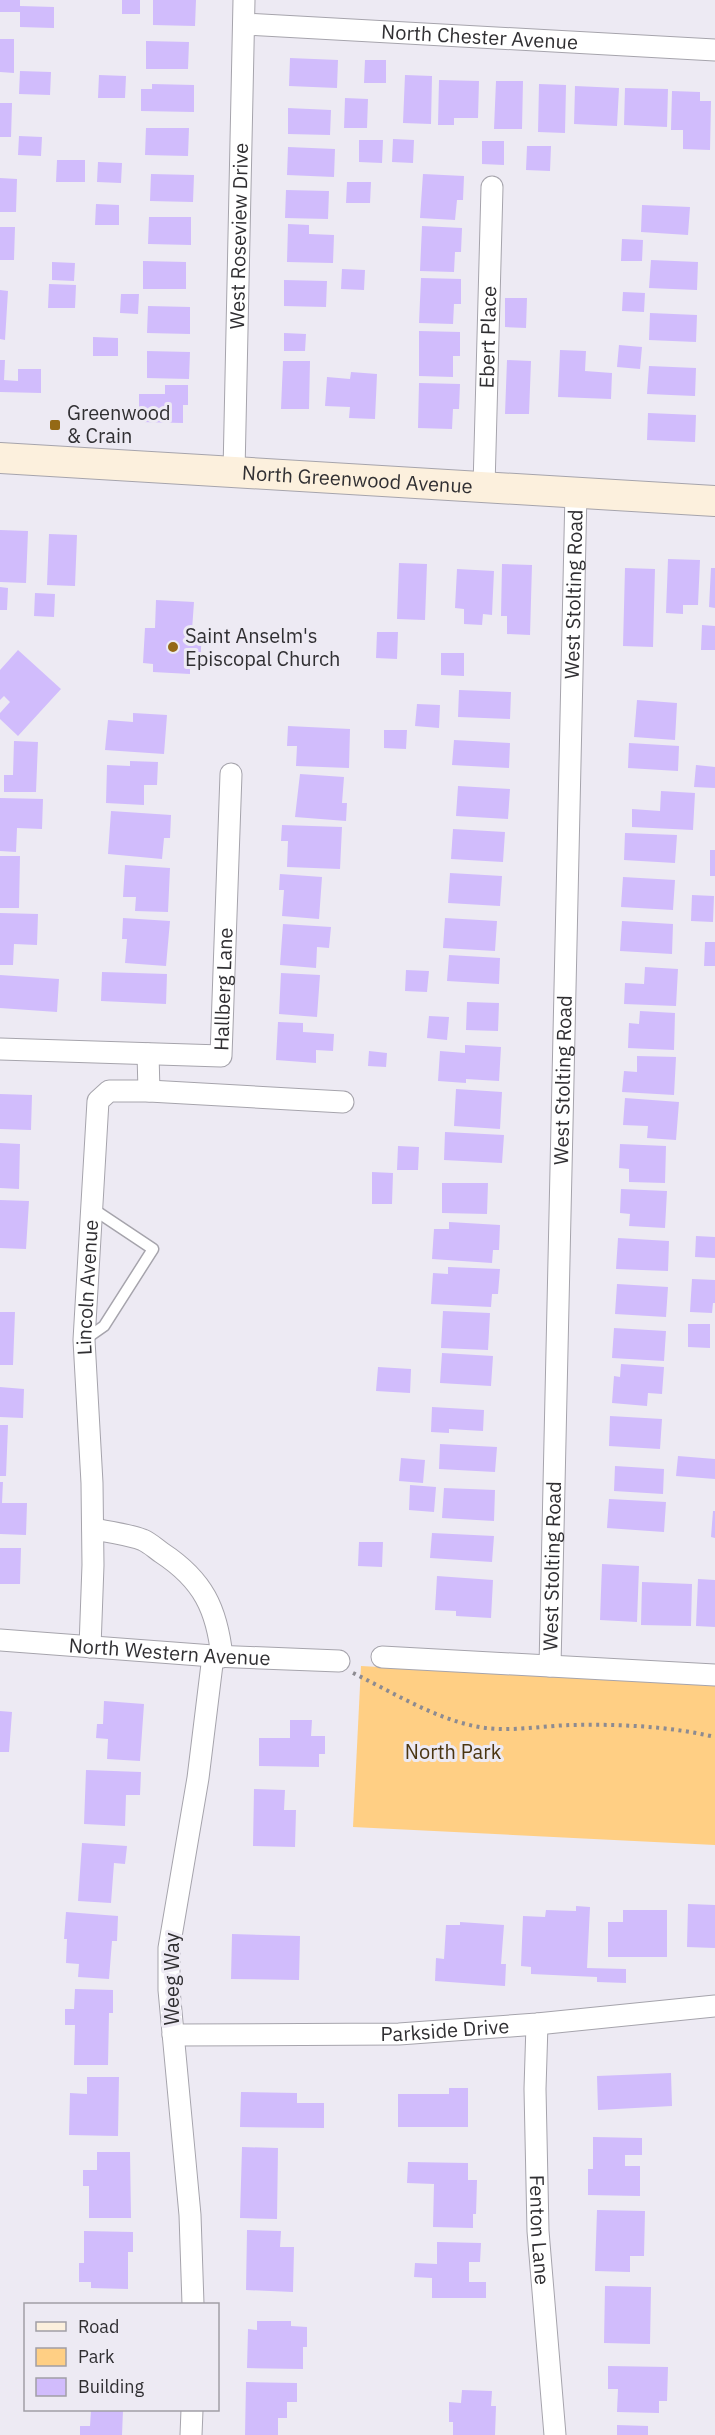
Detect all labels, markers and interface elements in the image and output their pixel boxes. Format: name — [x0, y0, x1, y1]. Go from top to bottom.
street label: North Chester Avenue — [381, 18, 579, 55]
street label: West Roseview Drive — [223, 143, 254, 330]
street label: Ebert Place — [473, 285, 502, 389]
place label: Greenwood & Crain — [67, 399, 171, 449]
marker: Greenwood & Crain — [48, 418, 62, 432]
street label: North Greenwood Avenue — [241, 459, 474, 499]
street label: West Stolting Road — [558, 509, 589, 679]
place label: Saint Anselm's Episcopal Church — [185, 622, 340, 672]
marker: Saint Anselm's Episcopal Church — [166, 640, 180, 654]
street label: Hallberg Lane — [207, 927, 239, 1051]
street label: West Stolting Road — [547, 995, 578, 1165]
street label: Lincoln Avenue — [70, 1219, 104, 1356]
street label: West Stolting Road — [536, 1481, 567, 1651]
street label: North Western Avenue — [68, 1631, 271, 1671]
park label: North Park — [405, 1738, 502, 1765]
street label: Weeg Way — [158, 1933, 185, 2025]
street label: Parkside Drive — [381, 2012, 510, 2047]
street label: Fenton Lane — [524, 2174, 556, 2286]
legend — [24, 2303, 219, 2411]
text: Road — [78, 2315, 119, 2338]
text: Park — [78, 2345, 115, 2368]
text: Building — [78, 2375, 145, 2398]

